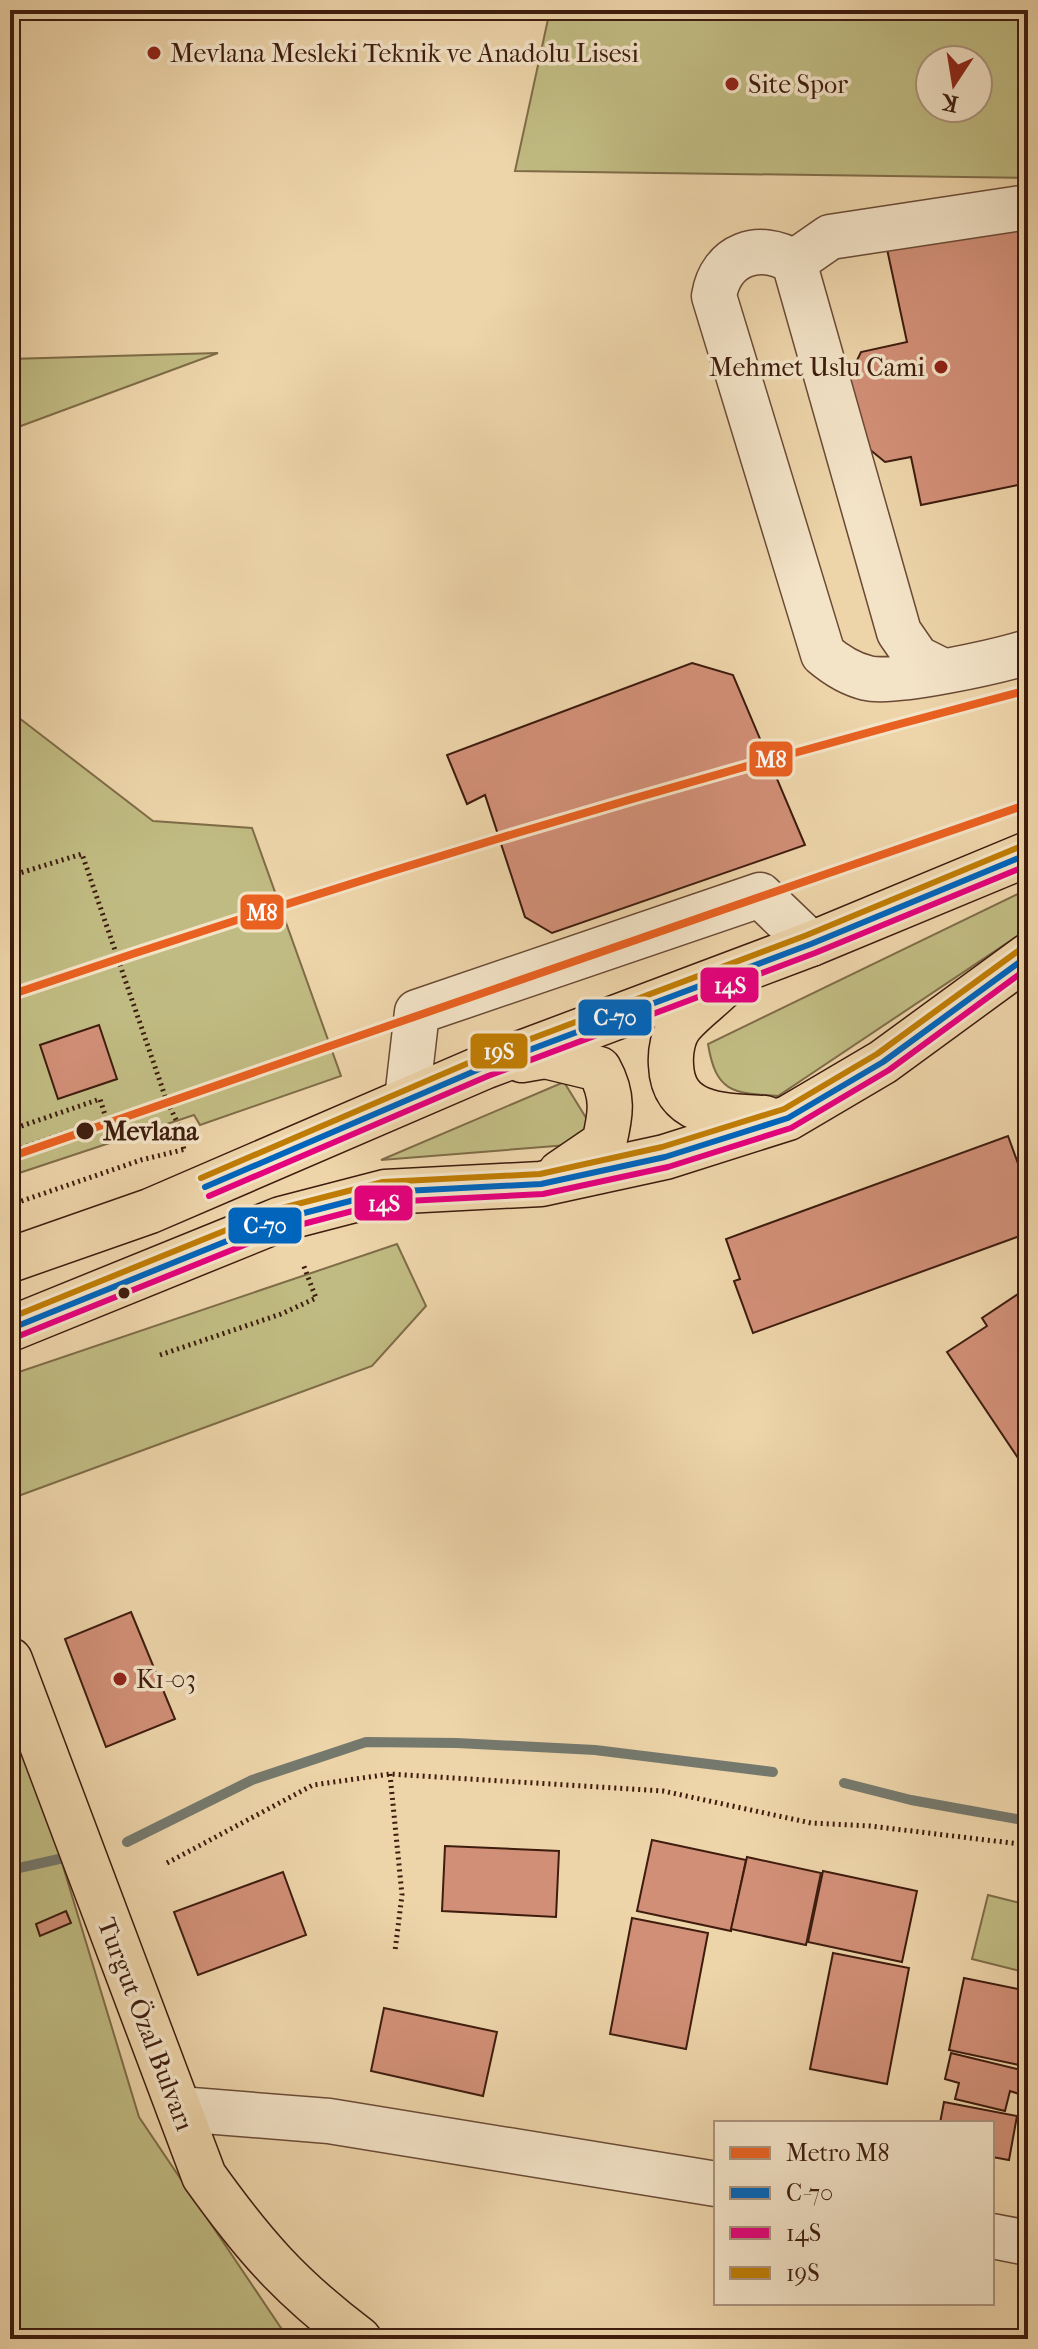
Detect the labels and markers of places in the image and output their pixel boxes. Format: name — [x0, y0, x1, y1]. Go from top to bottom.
place label: Mevlana Mesleki Teknik ve Anadolu Lisesi — [170, 38, 639, 69]
marker: Mevlana Mesleki Teknik ve Anadolu Lisesi — [145, 44, 163, 62]
place label: Site Spor — [748, 69, 848, 100]
marker: Site Spor — [723, 75, 741, 93]
place label: Mehmet Uslu Cami — [709, 352, 925, 383]
marker: Mehmet Uslu Cami — [932, 358, 950, 376]
place label: Mevlana — [103, 1116, 199, 1147]
marker: Mevlana — [74, 1120, 96, 1142]
unlabelled marker — [116, 1285, 132, 1301]
place label: K1-03 — [136, 1664, 196, 1695]
marker: K1-03 — [111, 1670, 129, 1688]

